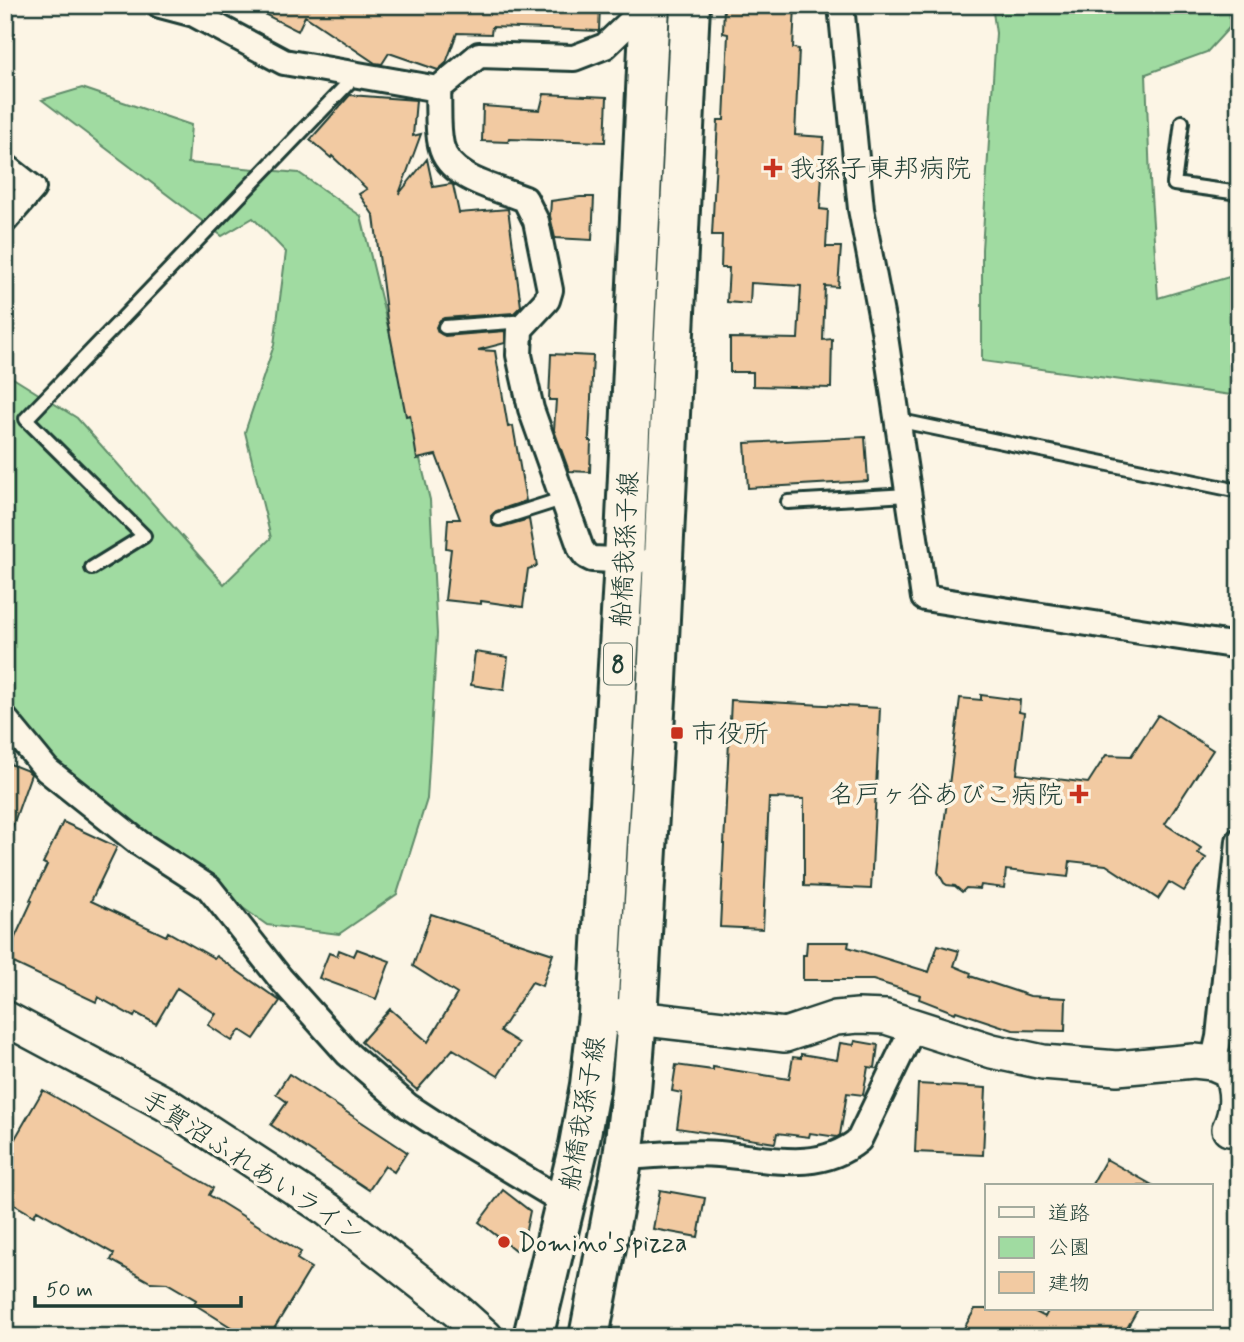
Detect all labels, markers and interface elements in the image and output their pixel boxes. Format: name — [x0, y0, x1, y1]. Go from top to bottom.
place label: 我孫子東邦病院 — [789, 153, 971, 187]
marker: 我孫子東邦病院 — [763, 158, 783, 178]
street label: 船橋我孫子線 — [605, 470, 647, 628]
road number: 8 — [604, 644, 632, 684]
place label: 市役所 — [691, 718, 769, 752]
marker: 市役所 — [669, 725, 685, 741]
place label: 名戸ヶ谷あびこ病院 — [829, 779, 1063, 813]
marker: 名戸ヶ谷あびこ病院 — [1069, 784, 1089, 804]
street label: 船橋我孫子線 — [554, 1034, 614, 1193]
street label: 手賀沼ふれあいライン — [134, 1083, 370, 1252]
legend — [985, 1184, 1212, 1310]
text: 道路 — [1048, 1200, 1090, 1228]
place label: Domino's pizza — [518, 1227, 687, 1261]
marker: Domino's pizza — [496, 1234, 512, 1250]
text: 公園 — [1048, 1234, 1090, 1262]
scale bar — [35, 1265, 242, 1309]
text: 建物 — [1048, 1270, 1090, 1298]
text: 50 m — [46, 1276, 93, 1304]

